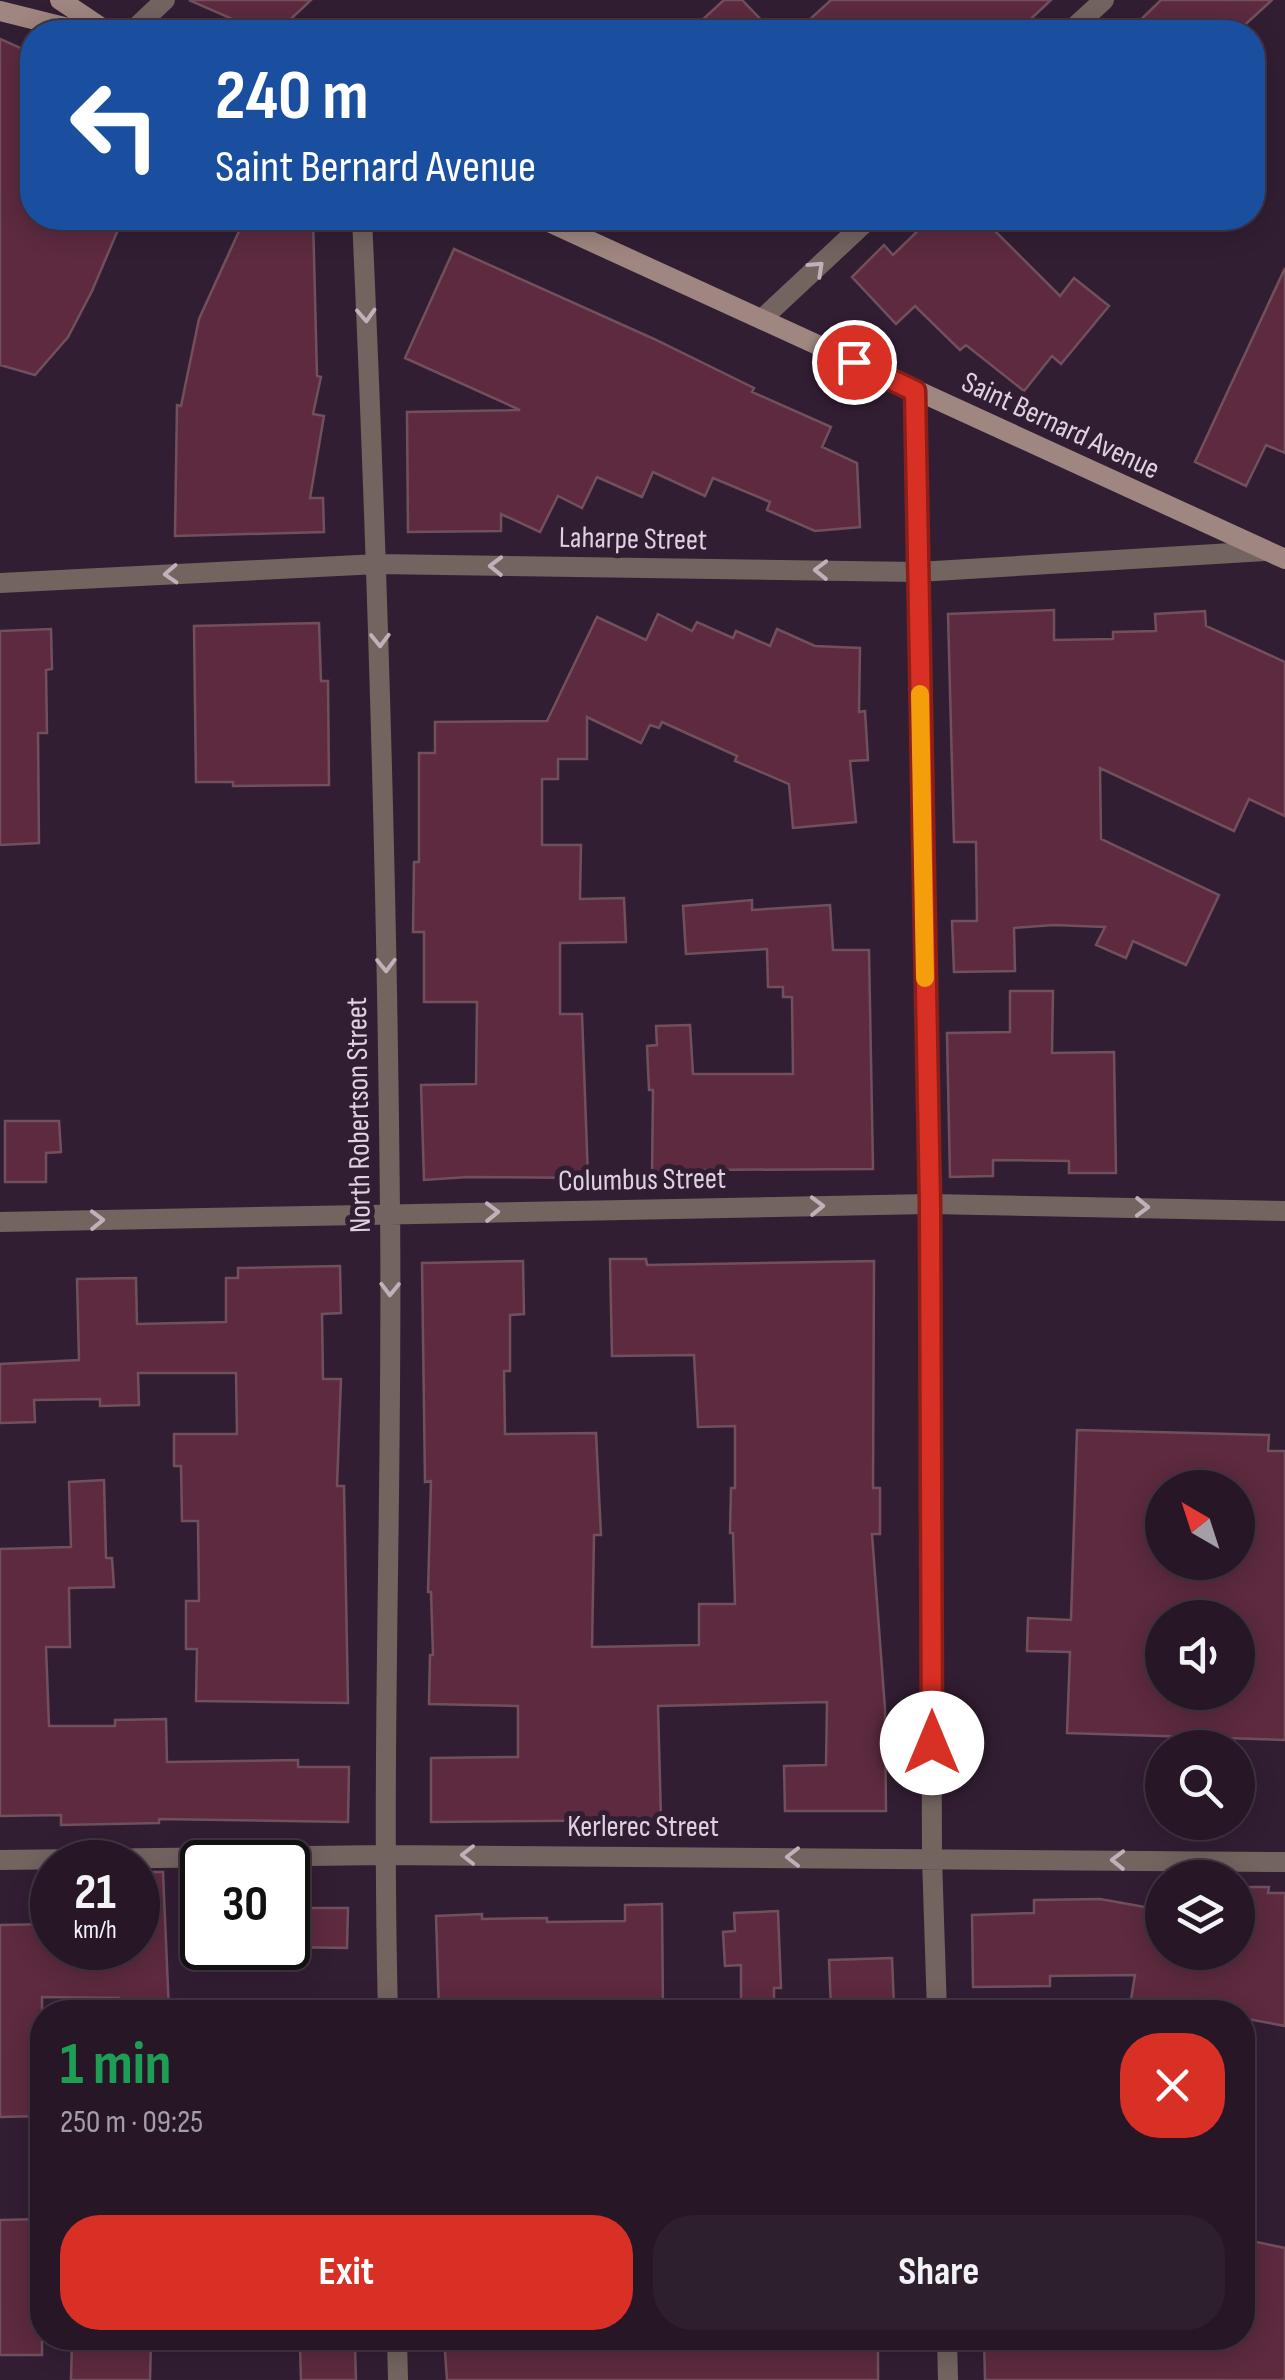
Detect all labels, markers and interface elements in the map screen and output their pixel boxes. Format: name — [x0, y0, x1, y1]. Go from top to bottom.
text: 240 m — [215, 55, 369, 139]
icon: left — [50, 60, 180, 190]
text: Saint Bernard Avenue — [215, 140, 536, 195]
one-way arrow — [805, 262, 823, 280]
one-way arrow — [356, 307, 377, 323]
pin — [812, 320, 897, 405]
icon: arrive — [827, 335, 882, 390]
street label: Saint Bernard Avenue — [956, 364, 1165, 487]
street label: Laharpe Street — [559, 520, 707, 558]
one-way arrow — [487, 555, 503, 576]
one-way arrow — [812, 560, 828, 581]
one-way arrow — [162, 564, 178, 585]
one-way arrow — [369, 632, 390, 648]
one-way arrow — [375, 957, 396, 973]
street label: North Robertson Street — [339, 997, 379, 1233]
street label: Columbus Street — [558, 1161, 726, 1199]
one-way arrow — [810, 1195, 826, 1217]
one-way arrow — [1135, 1196, 1151, 1217]
one-way arrow — [485, 1201, 501, 1222]
one-way arrow — [90, 1209, 106, 1230]
one-way arrow — [379, 1282, 400, 1298]
north arrow — [1145, 1470, 1255, 1580]
map controls — [1145, 1470, 1255, 1970]
button: sound — [1145, 1600, 1255, 1710]
position arrow — [880, 1691, 984, 1795]
button: search — [1145, 1730, 1255, 1840]
street label: Kerlerec Street — [567, 1809, 719, 1845]
speed limit sign: 30 — [180, 1840, 310, 1970]
one-way arrow — [459, 1844, 474, 1866]
one-way arrow — [784, 1846, 800, 1868]
one-way arrow — [1109, 1849, 1124, 1871]
button: layers — [1145, 1860, 1255, 1970]
text: 21 — [74, 1863, 116, 1923]
text: km/h — [73, 1915, 117, 1946]
text: 1 min — [60, 2029, 172, 2101]
button: close — [1120, 2033, 1225, 2138]
text: 250 m · 09:25 — [60, 2103, 203, 2142]
button: Exit — [60, 2215, 633, 2330]
button: Share — [653, 2215, 1225, 2330]

